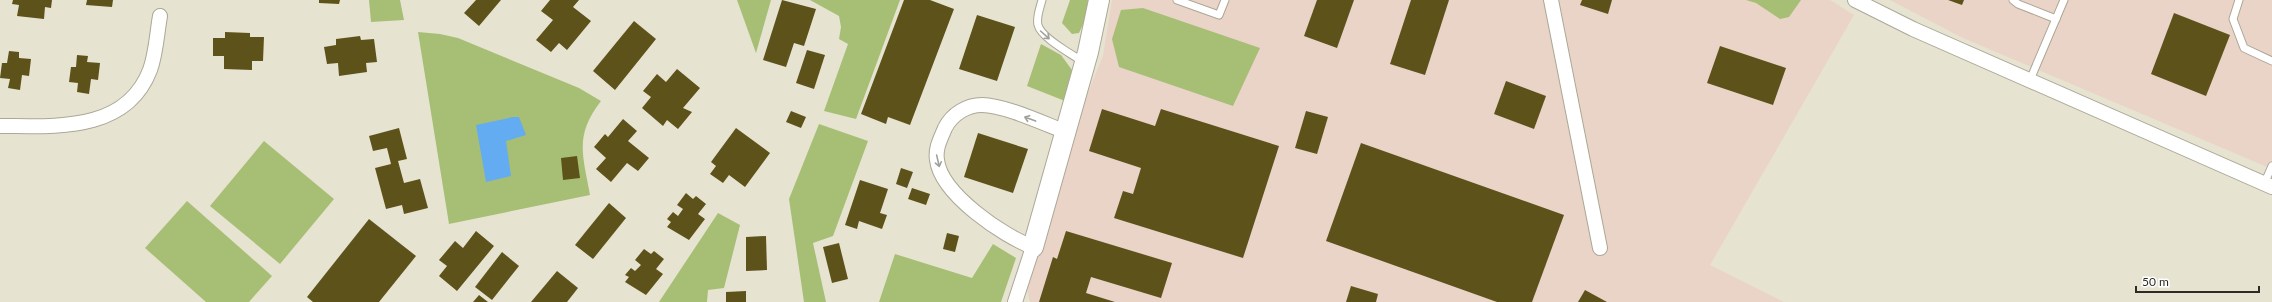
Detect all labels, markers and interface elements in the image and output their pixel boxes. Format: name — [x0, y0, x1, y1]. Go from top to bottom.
one-way arrow — [1040, 31, 1050, 40]
one-way arrow — [1024, 114, 1036, 122]
one-way arrow — [935, 154, 943, 167]
scale bar — [2136, 268, 2259, 294]
text: 50 m — [2142, 274, 2169, 289]

